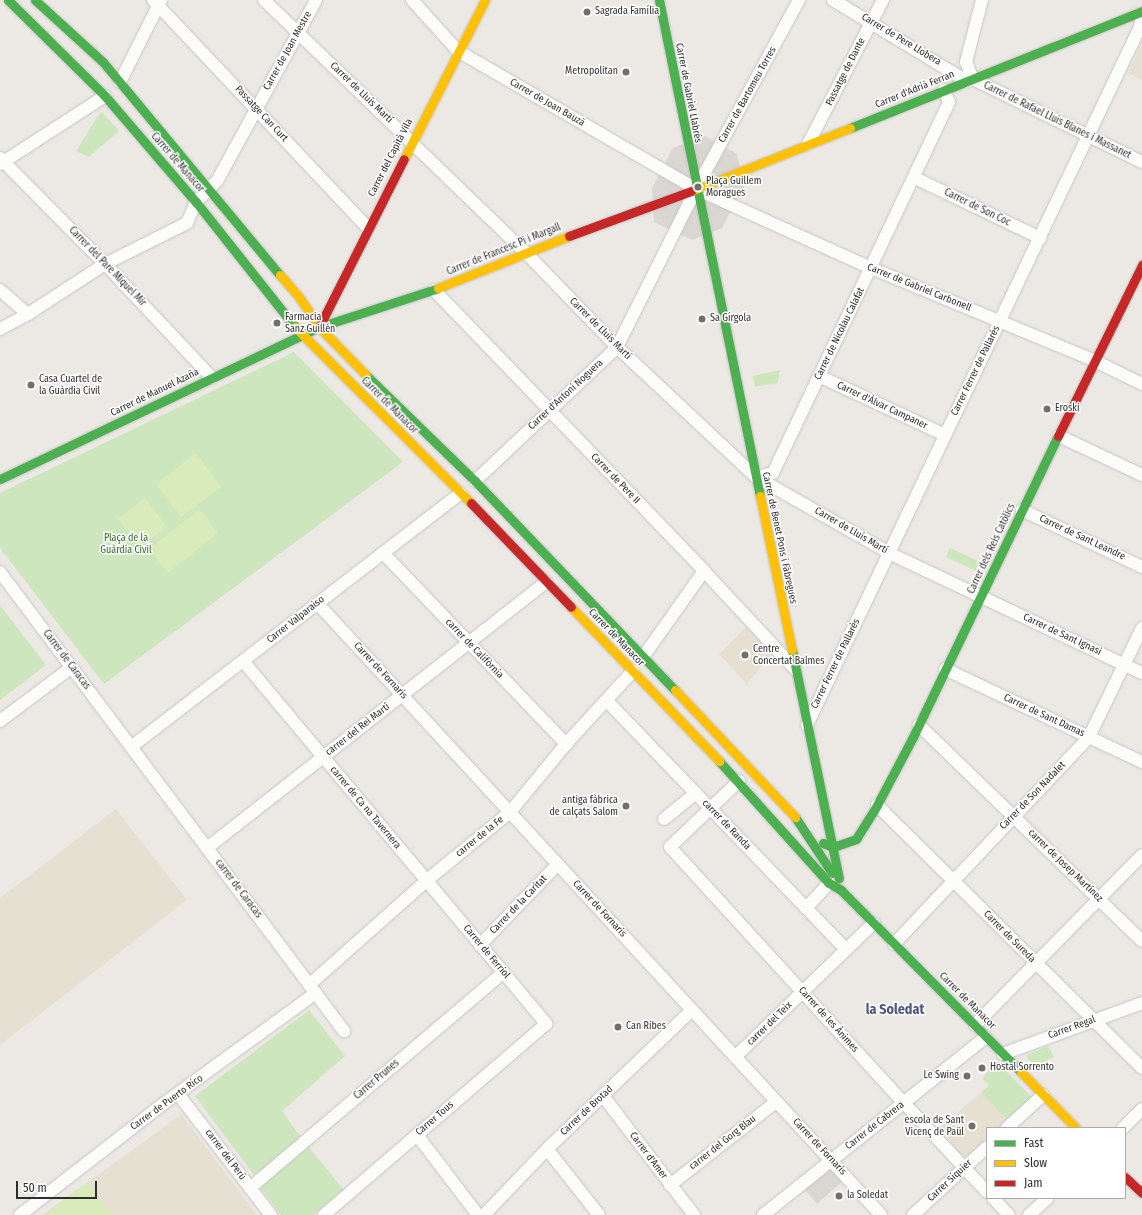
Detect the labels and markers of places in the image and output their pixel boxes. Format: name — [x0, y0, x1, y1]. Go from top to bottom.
place label: Sagrada Família — [595, 6, 659, 18]
marker: Sagrada Família — [582, 7, 592, 17]
place label: Metropolitan — [565, 66, 618, 78]
marker: Metropolitan — [621, 67, 631, 77]
place label: Plaça Guillem Moragues — [706, 175, 761, 198]
marker: Plaça Guillem Moragues — [693, 182, 703, 192]
place label: Farmacia Sanz Guillén — [285, 311, 335, 334]
place label: Sa Gírgola — [710, 313, 751, 325]
marker: Sa Gírgola — [697, 314, 707, 324]
marker: Farmacia Sanz Guillén — [272, 318, 282, 328]
place label: Casa Cuartel de la Guàrdia Civil — [39, 373, 102, 396]
marker: Casa Cuartel de la Guàrdia Civil — [26, 380, 36, 390]
place label: Eroski — [1055, 403, 1080, 415]
marker: Eroski — [1042, 404, 1052, 414]
place label: Centre Concertat Balmes — [753, 643, 824, 666]
marker: Centre Concertat Balmes — [740, 650, 750, 660]
place label: antiga fàbrica de calçats Salom — [550, 794, 618, 818]
marker: antiga fàbrica de calçats Salom — [621, 801, 631, 811]
place label: Can Ribes — [626, 1021, 666, 1033]
marker: Can Ribes — [613, 1022, 623, 1032]
place label: Hostal Sorrento — [990, 1062, 1054, 1074]
marker: Hostal Sorrento — [977, 1063, 987, 1073]
place label: Le Swing — [924, 1070, 959, 1082]
marker: Le Swing — [962, 1071, 972, 1081]
place label: escola de Sant Vicenç de Paül — [905, 1114, 964, 1138]
marker: escola de Sant Vicenç de Paül — [967, 1121, 977, 1131]
place label: la Soledat — [847, 1190, 888, 1202]
marker: la Soledat — [834, 1191, 844, 1201]

